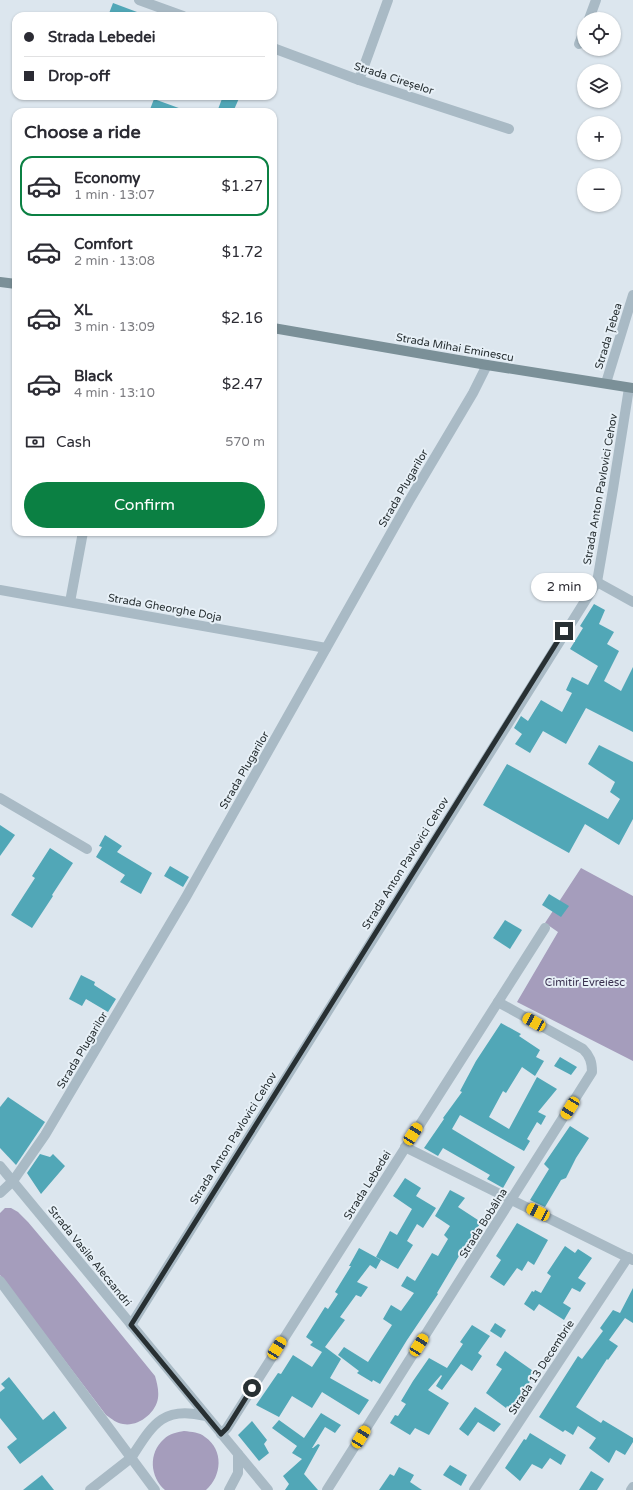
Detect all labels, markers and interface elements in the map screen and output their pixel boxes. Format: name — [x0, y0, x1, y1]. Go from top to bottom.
map controls — [577, 12, 621, 212]
button: locate — [577, 12, 621, 56]
text: Strada Lebedei — [48, 28, 155, 46]
street label: Strada Cireșelor — [352, 59, 436, 98]
button: layers — [577, 64, 621, 108]
text: Drop-off — [48, 67, 110, 85]
button: + — [577, 116, 621, 160]
text: Choose a ride — [24, 121, 141, 143]
icon: car — [26, 168, 62, 204]
button: − — [577, 168, 621, 212]
text: Economy — [74, 169, 140, 187]
text: $1.27 — [222, 177, 263, 195]
text: 1 min · 13:07 — [74, 187, 155, 203]
icon: car — [26, 234, 62, 270]
text: Comfort — [74, 235, 133, 253]
text: $1.72 — [222, 243, 263, 261]
text: 2 min · 13:08 — [74, 253, 155, 269]
icon: car — [26, 300, 62, 336]
text: XL — [74, 301, 93, 319]
street label: Strada Țebea — [592, 301, 625, 371]
text: $2.16 — [222, 309, 263, 327]
text: 3 min · 13:09 — [74, 319, 155, 335]
street label: Strada Mihai Eminescu — [395, 331, 515, 364]
icon: car — [26, 366, 62, 402]
text: Black — [74, 367, 113, 385]
text: $2.47 — [222, 375, 263, 393]
text: 4 min · 13:10 — [74, 385, 155, 401]
street label: Strada Anton Pavlovici Cehov — [581, 412, 620, 566]
icon: cash — [24, 431, 46, 453]
text: Cash — [56, 433, 91, 451]
text: 570 m — [225, 434, 265, 450]
street label: Strada Plugarilor — [376, 446, 431, 529]
button: Confirm — [24, 482, 265, 528]
callout: 2 min — [531, 573, 597, 601]
text: 2 min — [547, 579, 581, 595]
street label: Strada Gheorghe Doja — [107, 591, 223, 624]
route end — [555, 622, 573, 640]
street label: Strada Plugarilor — [217, 728, 272, 811]
street label: Strada Anton Pavlovici Cehov — [359, 795, 452, 932]
park label: Cimitir Evreiesc — [545, 976, 625, 989]
street label: Strada Plugarilor — [54, 1009, 111, 1091]
car — [521, 1011, 547, 1033]
street label: Strada Anton Pavlovici Cehov — [187, 1070, 280, 1207]
car — [559, 1095, 581, 1121]
car — [401, 1121, 425, 1147]
street label: Strada Lebedei — [341, 1148, 394, 1222]
street label: Strada Bobâlna — [457, 1186, 510, 1261]
car — [525, 1201, 551, 1223]
street label: Strada Vasile Alecsandri — [45, 1204, 134, 1309]
street label: Strada 13 Decembrie — [506, 1317, 577, 1417]
car — [408, 1332, 430, 1358]
car — [266, 1335, 288, 1361]
route start — [243, 1379, 261, 1397]
car — [350, 1424, 372, 1450]

